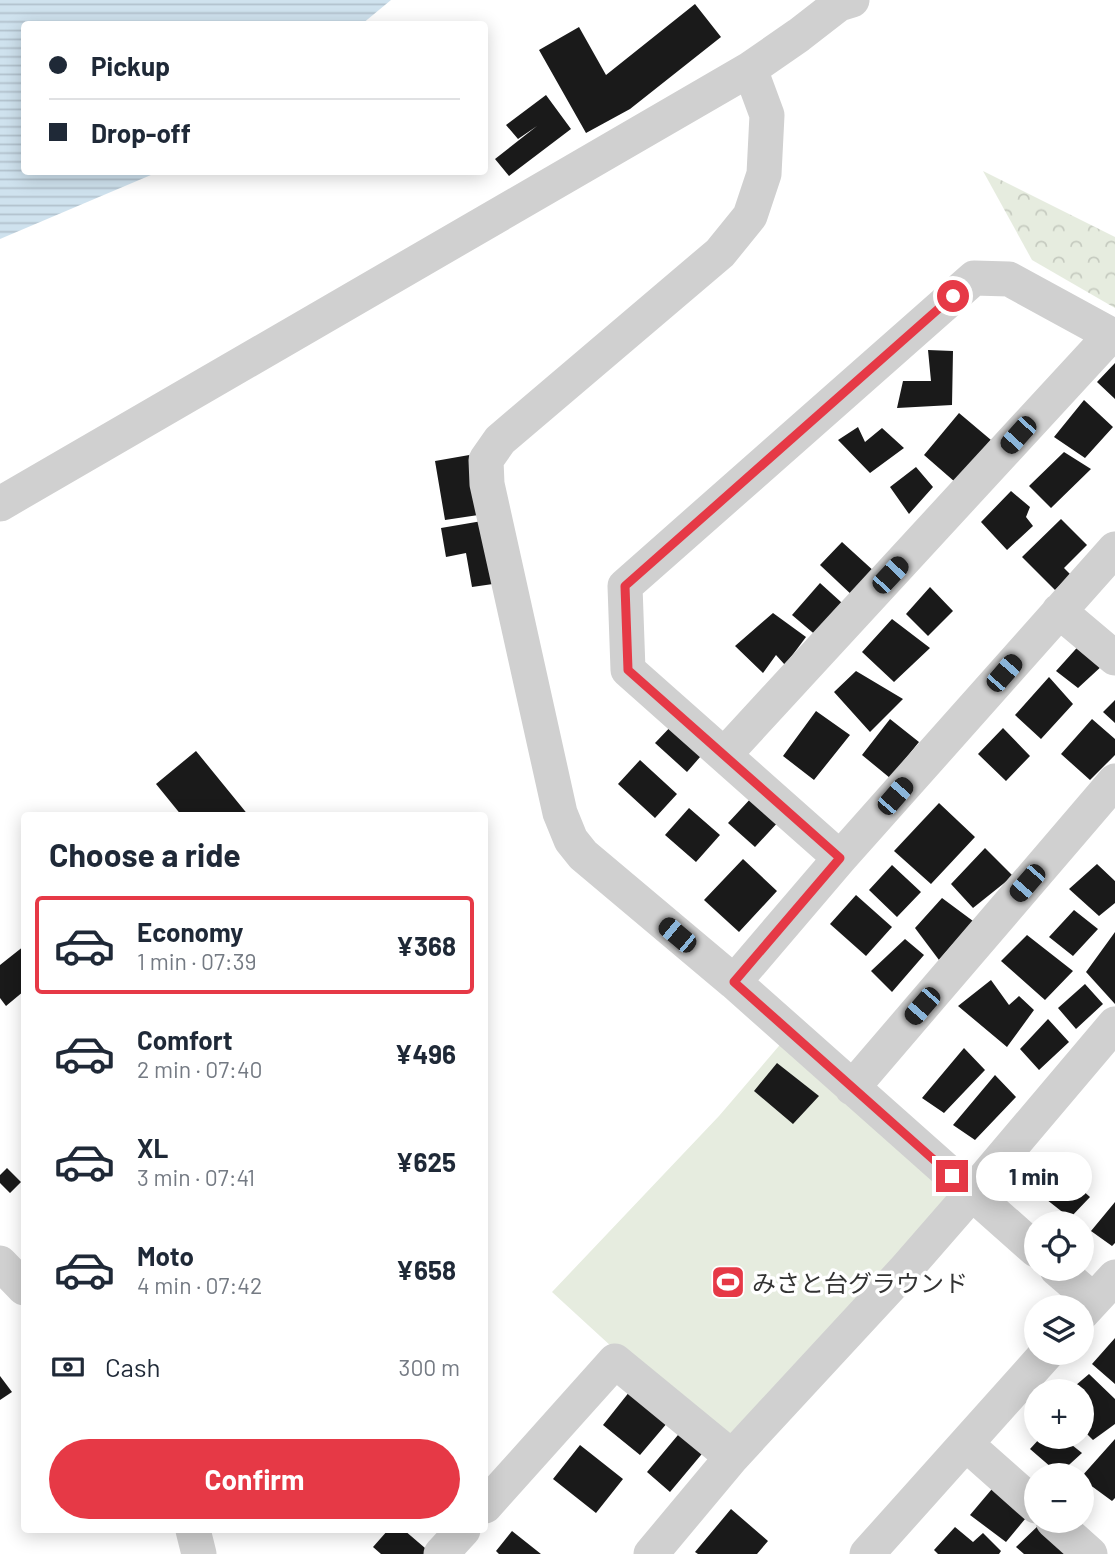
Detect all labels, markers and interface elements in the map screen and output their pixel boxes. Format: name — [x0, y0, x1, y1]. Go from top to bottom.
text: Pickup — [91, 50, 170, 81]
text: Drop-off — [91, 117, 191, 148]
route start — [937, 280, 969, 312]
car — [997, 412, 1040, 458]
car — [868, 552, 913, 598]
car — [983, 650, 1026, 696]
car — [874, 773, 917, 819]
text: Choose a ride — [49, 835, 241, 873]
car — [1006, 860, 1049, 906]
car — [655, 913, 700, 957]
icon: car — [53, 914, 116, 977]
text: Economy — [137, 916, 243, 947]
text: ¥368 — [396, 930, 456, 961]
text: 1 min · 07:39 — [137, 947, 256, 975]
car — [901, 983, 944, 1029]
icon: car — [53, 1022, 116, 1085]
text: Comfort — [137, 1024, 233, 1055]
text: ¥496 — [395, 1038, 456, 1069]
text: 2 min · 07:40 — [137, 1055, 263, 1083]
icon: car — [53, 1130, 116, 1193]
text: XL — [137, 1132, 168, 1163]
text: ¥625 — [396, 1146, 456, 1177]
callout: 1 min — [976, 1152, 1092, 1200]
route end — [936, 1160, 968, 1192]
text: 1 min — [1009, 1162, 1059, 1190]
text: 3 min · 07:41 — [137, 1163, 255, 1191]
map controls — [1024, 1211, 1094, 1533]
button: locate — [1024, 1211, 1094, 1281]
icon: car — [53, 1238, 116, 1301]
text: Moto — [137, 1240, 194, 1271]
text: ¥658 — [396, 1254, 456, 1285]
sports icon: みさと台グラウンド — [709, 1263, 747, 1301]
place label: みさと台グラウンド — [752, 1268, 968, 1297]
text: 4 min · 07:42 — [137, 1271, 262, 1299]
button: layers — [1024, 1295, 1094, 1365]
icon: cash — [49, 1348, 87, 1386]
text: Cash — [105, 1351, 160, 1382]
text: 300 m — [399, 1353, 460, 1381]
button: + — [1024, 1379, 1094, 1449]
button: Confirm — [49, 1439, 460, 1519]
button: − — [1024, 1463, 1094, 1533]

